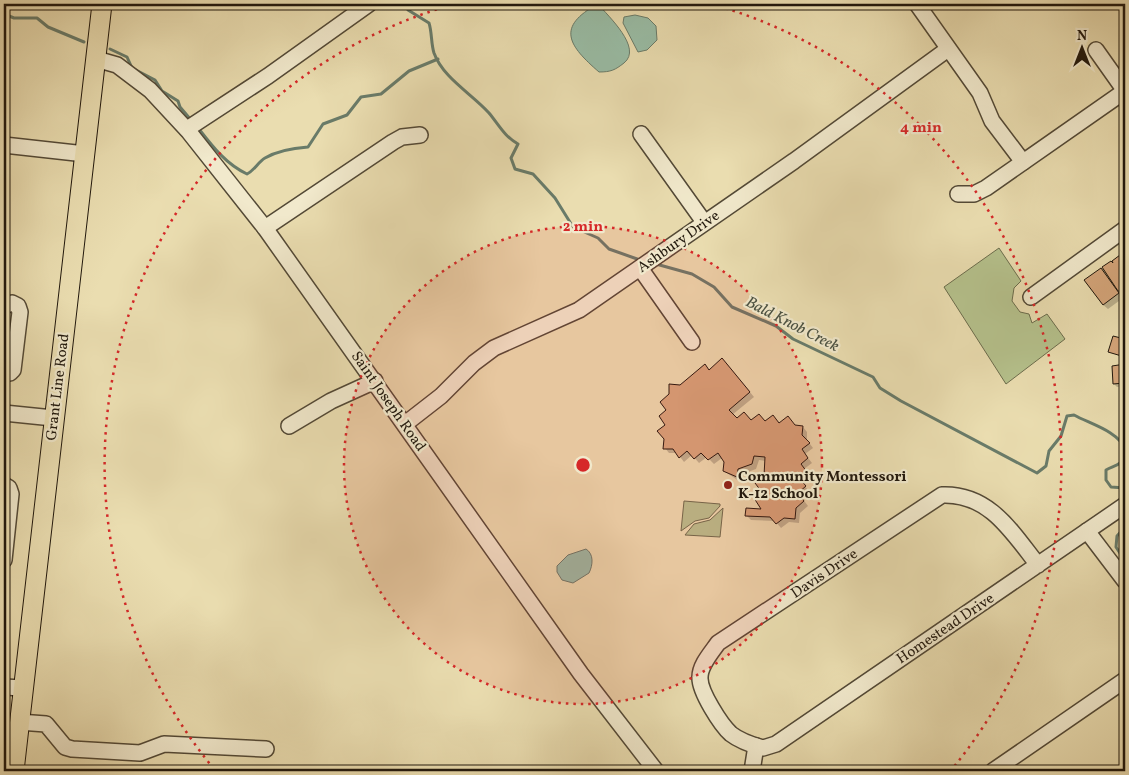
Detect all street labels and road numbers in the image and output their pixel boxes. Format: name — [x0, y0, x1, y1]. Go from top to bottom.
street label: Ashbury Drive — [633, 206, 724, 278]
street label: Grant Line Road — [41, 332, 75, 442]
street label: Saint Joseph Road — [345, 347, 430, 456]
street label: Davis Drive — [787, 544, 862, 604]
street label: Homestead Drive — [893, 589, 999, 670]

